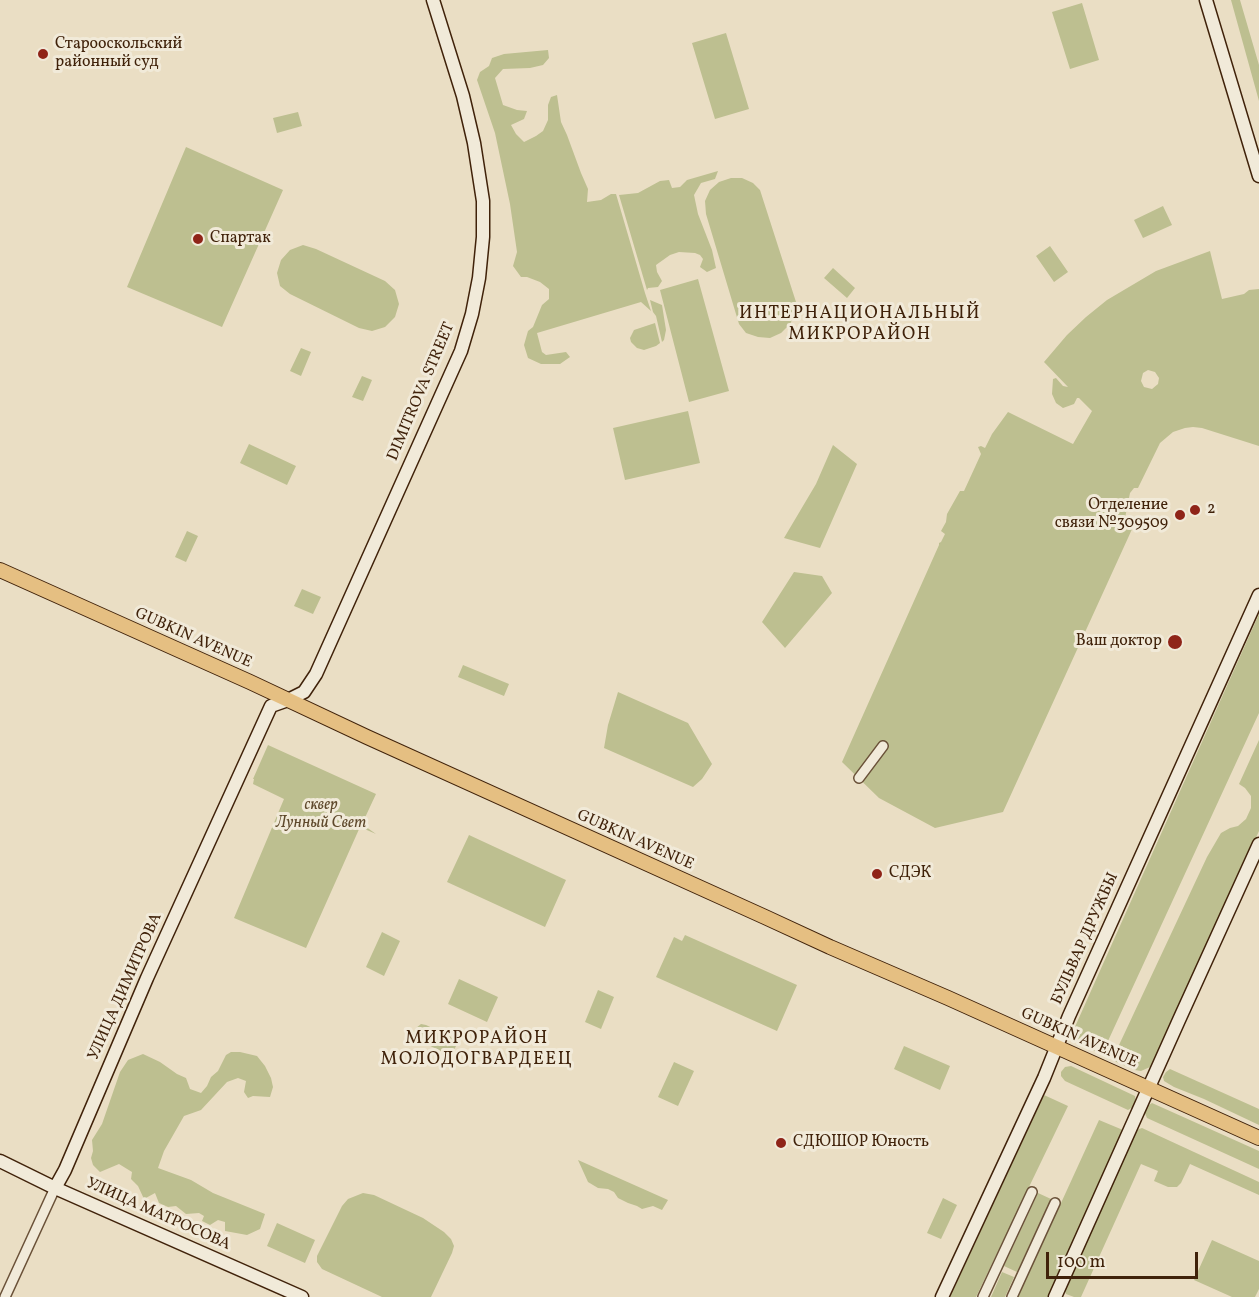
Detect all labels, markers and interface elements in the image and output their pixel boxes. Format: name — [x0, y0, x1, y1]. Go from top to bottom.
place label: Старооскольский районный суд — [55, 35, 182, 73]
marker: Старооскольский районный суд — [36, 47, 50, 61]
place label: Спартак — [210, 229, 271, 249]
marker: Спартак — [191, 232, 205, 246]
district label: ИНТЕРНАЦИОНАЛЬНЫЙ МИКРОРАЙОН — [739, 304, 981, 346]
street label: DIMITROVA STREET — [384, 320, 460, 464]
place label: Отделение связи №309509 — [1055, 496, 1168, 534]
place label: 2 — [1207, 500, 1216, 520]
marker: 2 — [1188, 503, 1202, 517]
marker: Отделение связи №309509 — [1173, 508, 1187, 522]
street label: GUBKIN AVENUE — [132, 605, 254, 673]
place label: Ваш доктор — [1076, 632, 1162, 652]
marker: Ваш доктор — [1166, 633, 1184, 651]
park label: сквер Лунный Свет — [276, 796, 366, 834]
street label: GUBKIN AVENUE — [574, 807, 696, 875]
place label: СДЭК — [889, 864, 931, 884]
marker: СДЭК — [870, 867, 884, 881]
street label: БУЛЬВАР ДРУЖБЫ — [1048, 870, 1124, 1008]
street label: УЛИЦА ДИМИТРОВА — [85, 910, 167, 1064]
street label: GUBKIN AVENUE — [1018, 1005, 1140, 1073]
district label: МИКРОРАЙОН МОЛОДОГВАРДЕЕЦ — [381, 1029, 573, 1072]
place label: СДЮШОР Юность — [793, 1133, 929, 1153]
marker: СДЮШОР Юность — [774, 1136, 788, 1150]
street label: УЛИЦА МАТРОСОВА — [83, 1174, 233, 1256]
scale bar — [1049, 1240, 1200, 1278]
text: 100 m — [1057, 1250, 1106, 1275]

